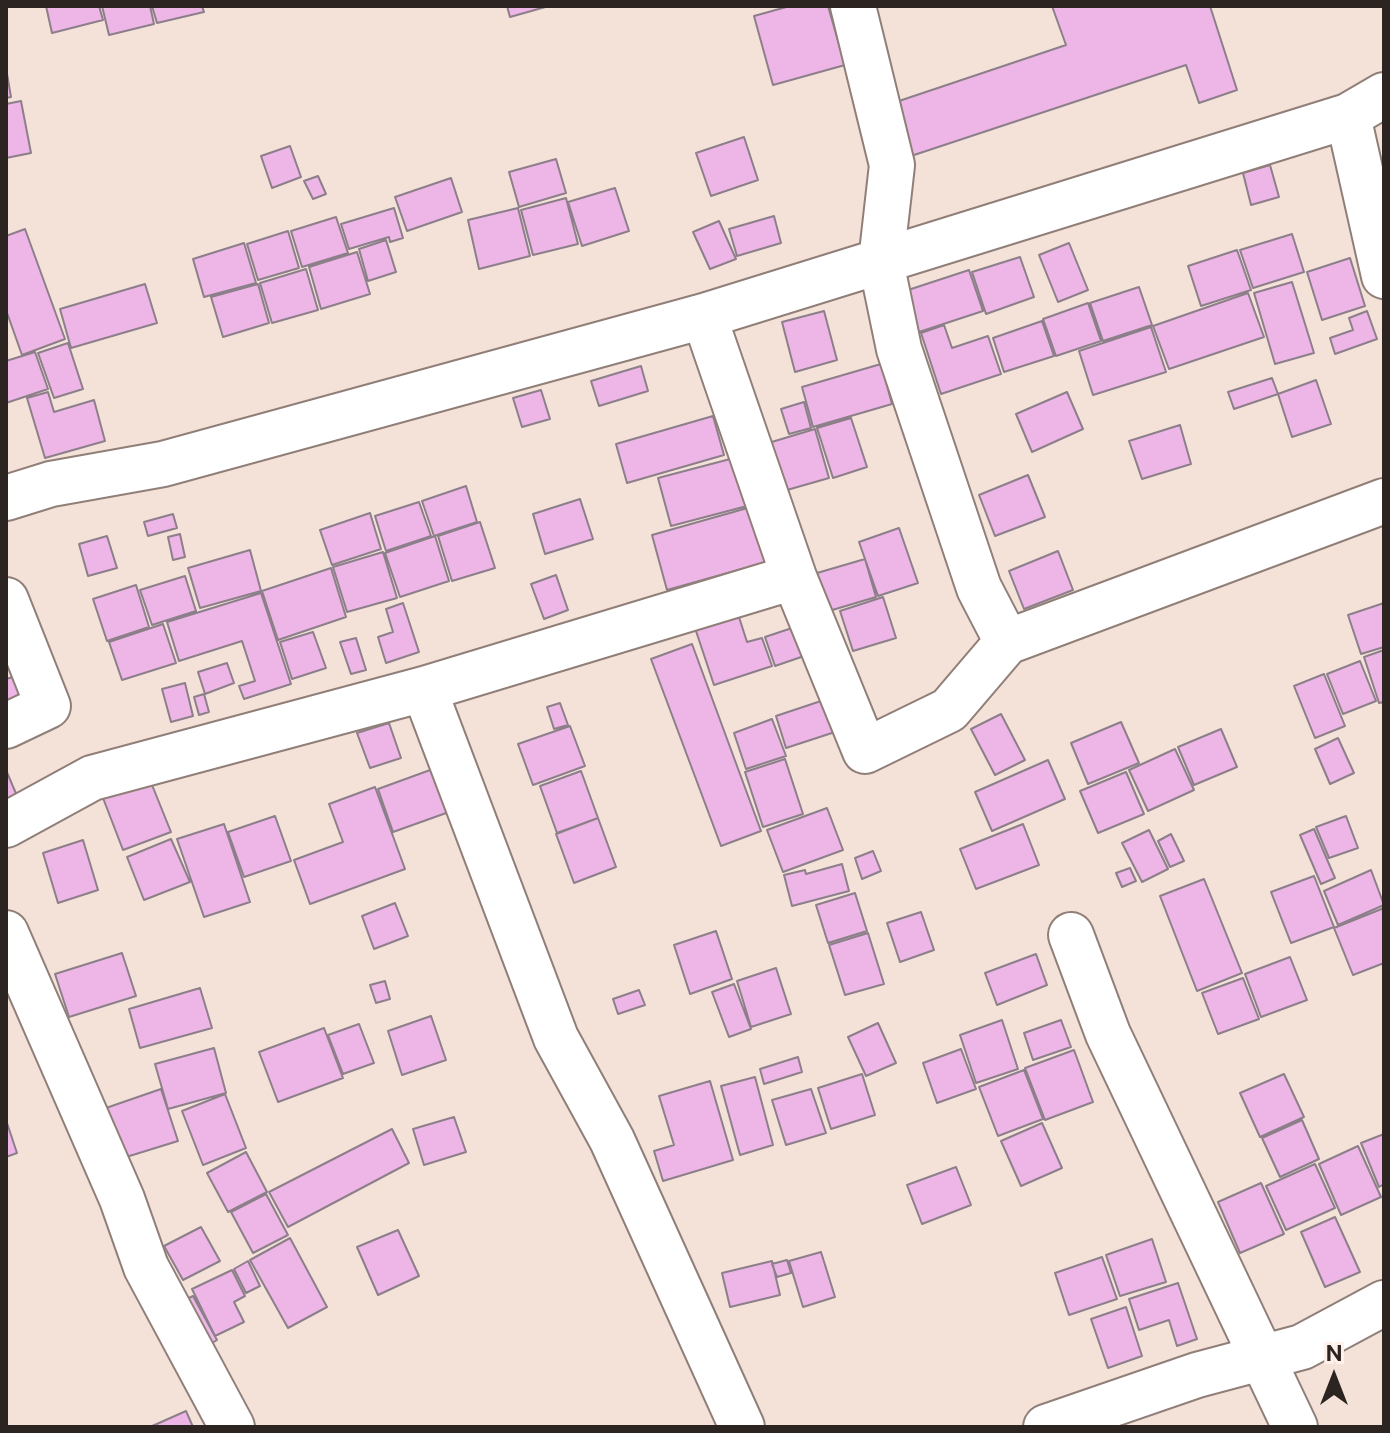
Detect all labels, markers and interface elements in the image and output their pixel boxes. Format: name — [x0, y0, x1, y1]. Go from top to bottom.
north arrow — [1294, 1337, 1374, 1417]
text: N — [1325, 1340, 1343, 1366]

